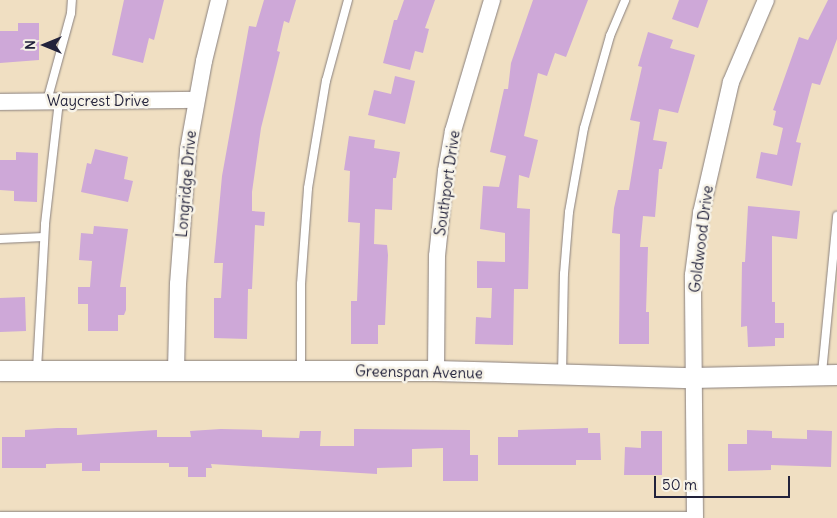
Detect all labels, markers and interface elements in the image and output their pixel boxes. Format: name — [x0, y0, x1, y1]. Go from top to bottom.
north arrow — [20, 20, 70, 70]
text: N — [21, 40, 39, 50]
street label: Waycrest Drive — [47, 92, 149, 110]
street label: Southport Drive — [431, 129, 463, 237]
street label: Longridge Drive — [172, 130, 200, 238]
street label: Goldwood Drive — [685, 184, 717, 294]
street label: Greenspan Avenue — [355, 362, 483, 382]
scale bar — [657, 466, 793, 498]
text: 50 m — [662, 475, 697, 494]

